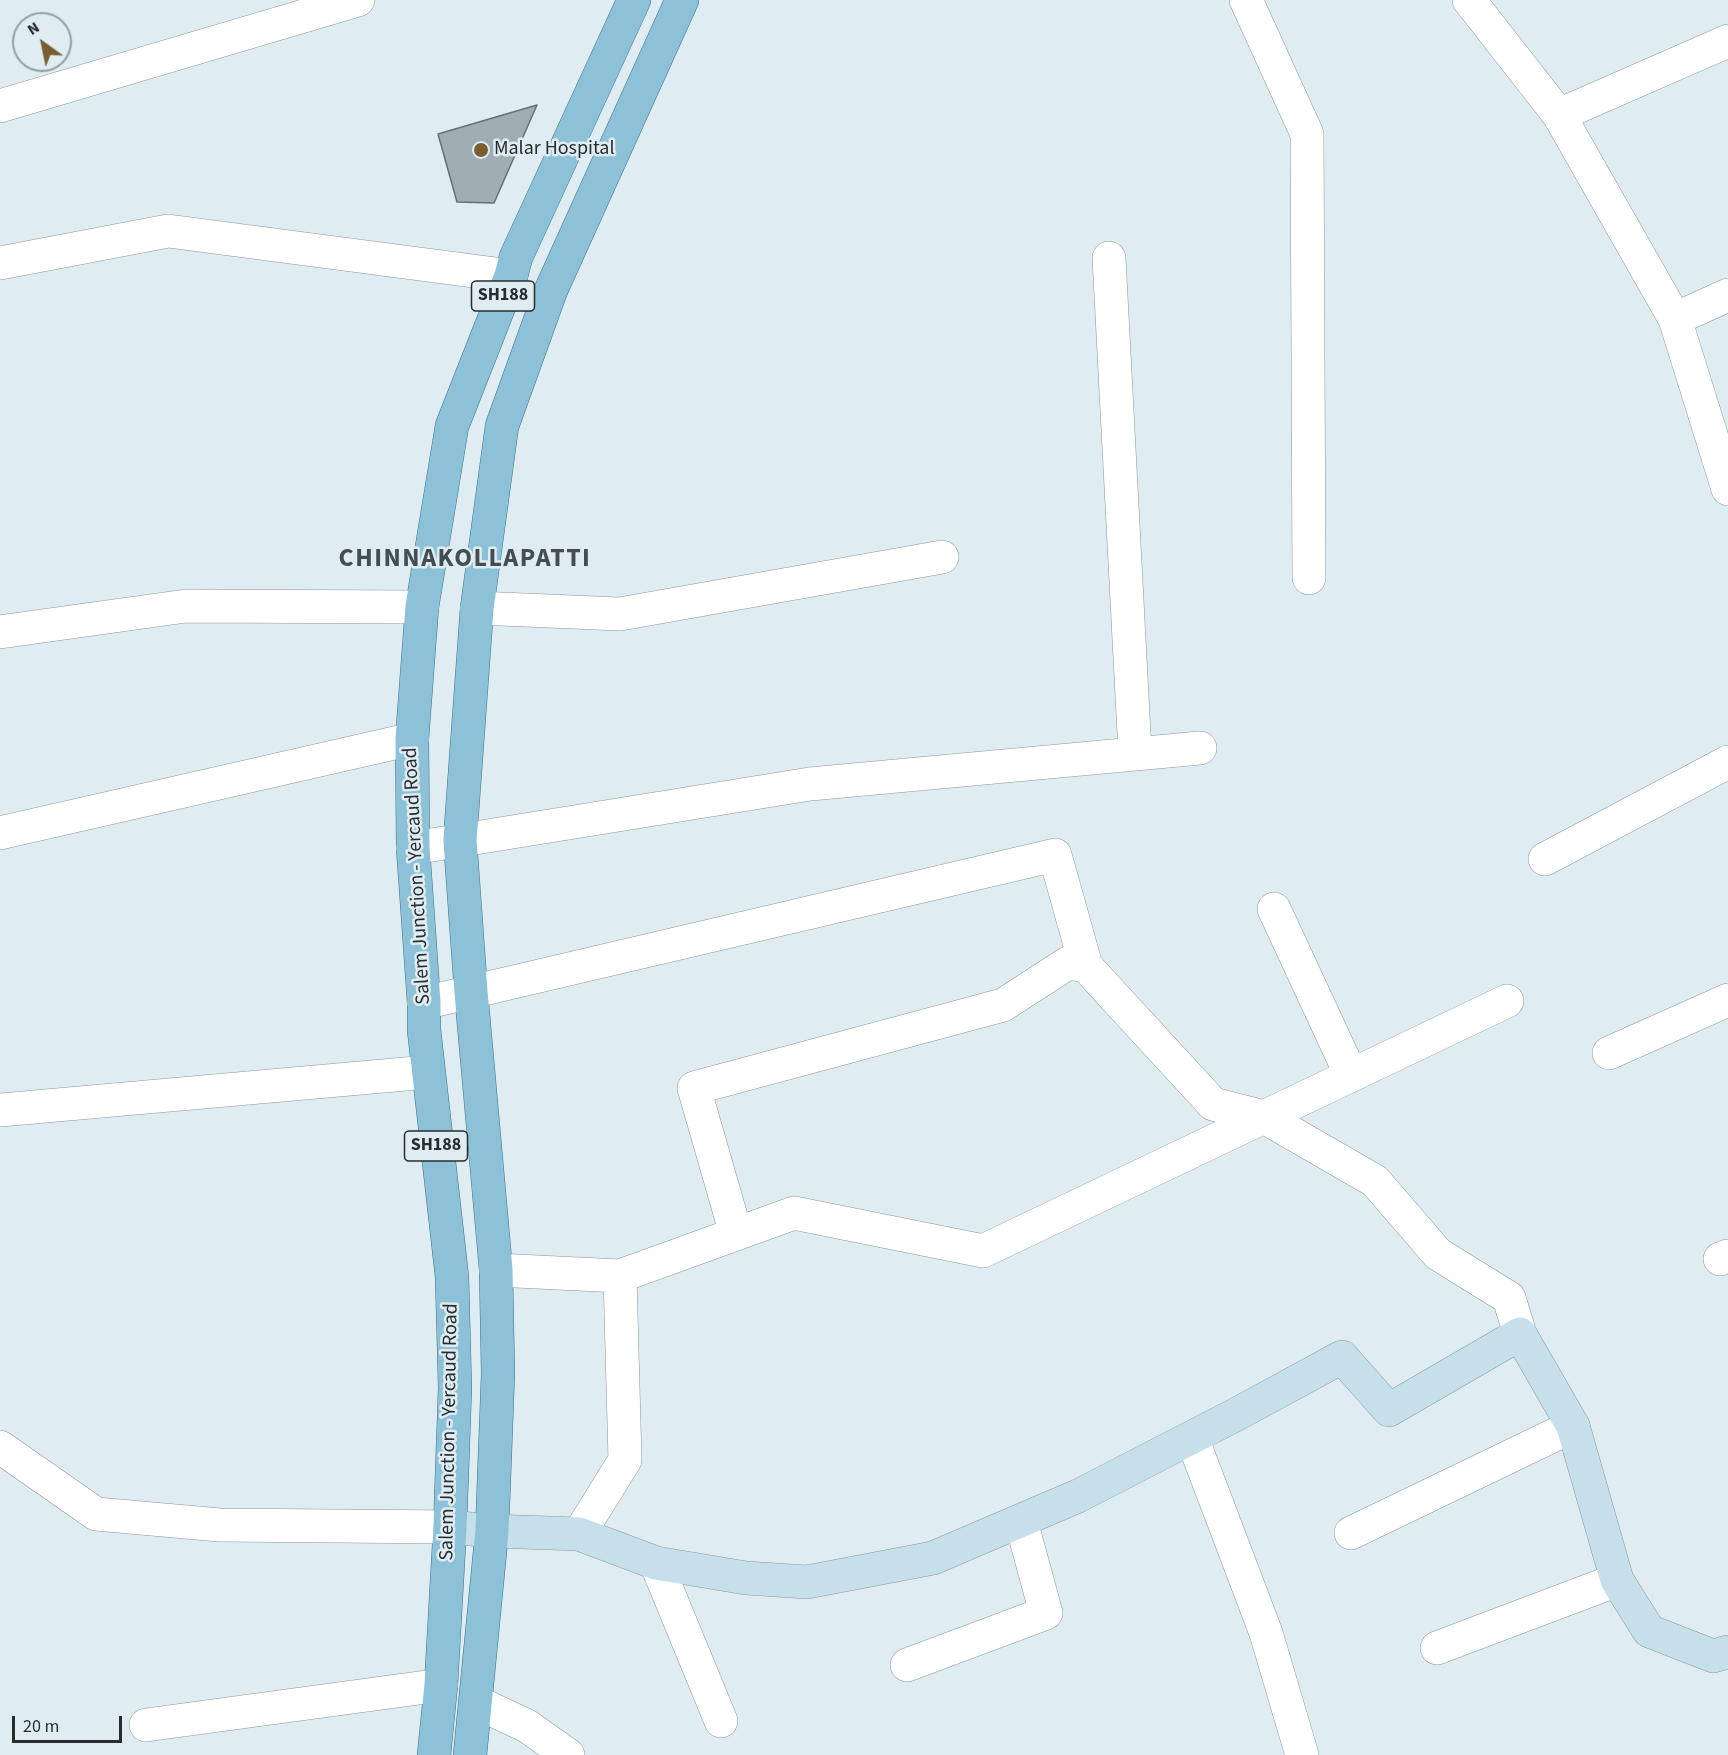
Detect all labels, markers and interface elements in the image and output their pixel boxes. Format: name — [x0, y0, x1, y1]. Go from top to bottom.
north arrow — [12, 12, 72, 72]
text: N — [23, 16, 44, 41]
place label: Malar Hospital — [494, 138, 614, 162]
marker: Malar Hospital — [472, 141, 490, 159]
road number: SH188 — [472, 281, 534, 311]
district label: CHINNAKOLLAPATTI — [339, 544, 591, 576]
street label: Salem Junction - Yercaud Road — [399, 747, 437, 1005]
road number: SH188 — [404, 1131, 468, 1161]
street label: Salem Junction - Yercaud Road — [436, 1303, 464, 1561]
scale bar — [15, 1704, 124, 1742]
text: 20 m — [23, 1714, 59, 1739]

